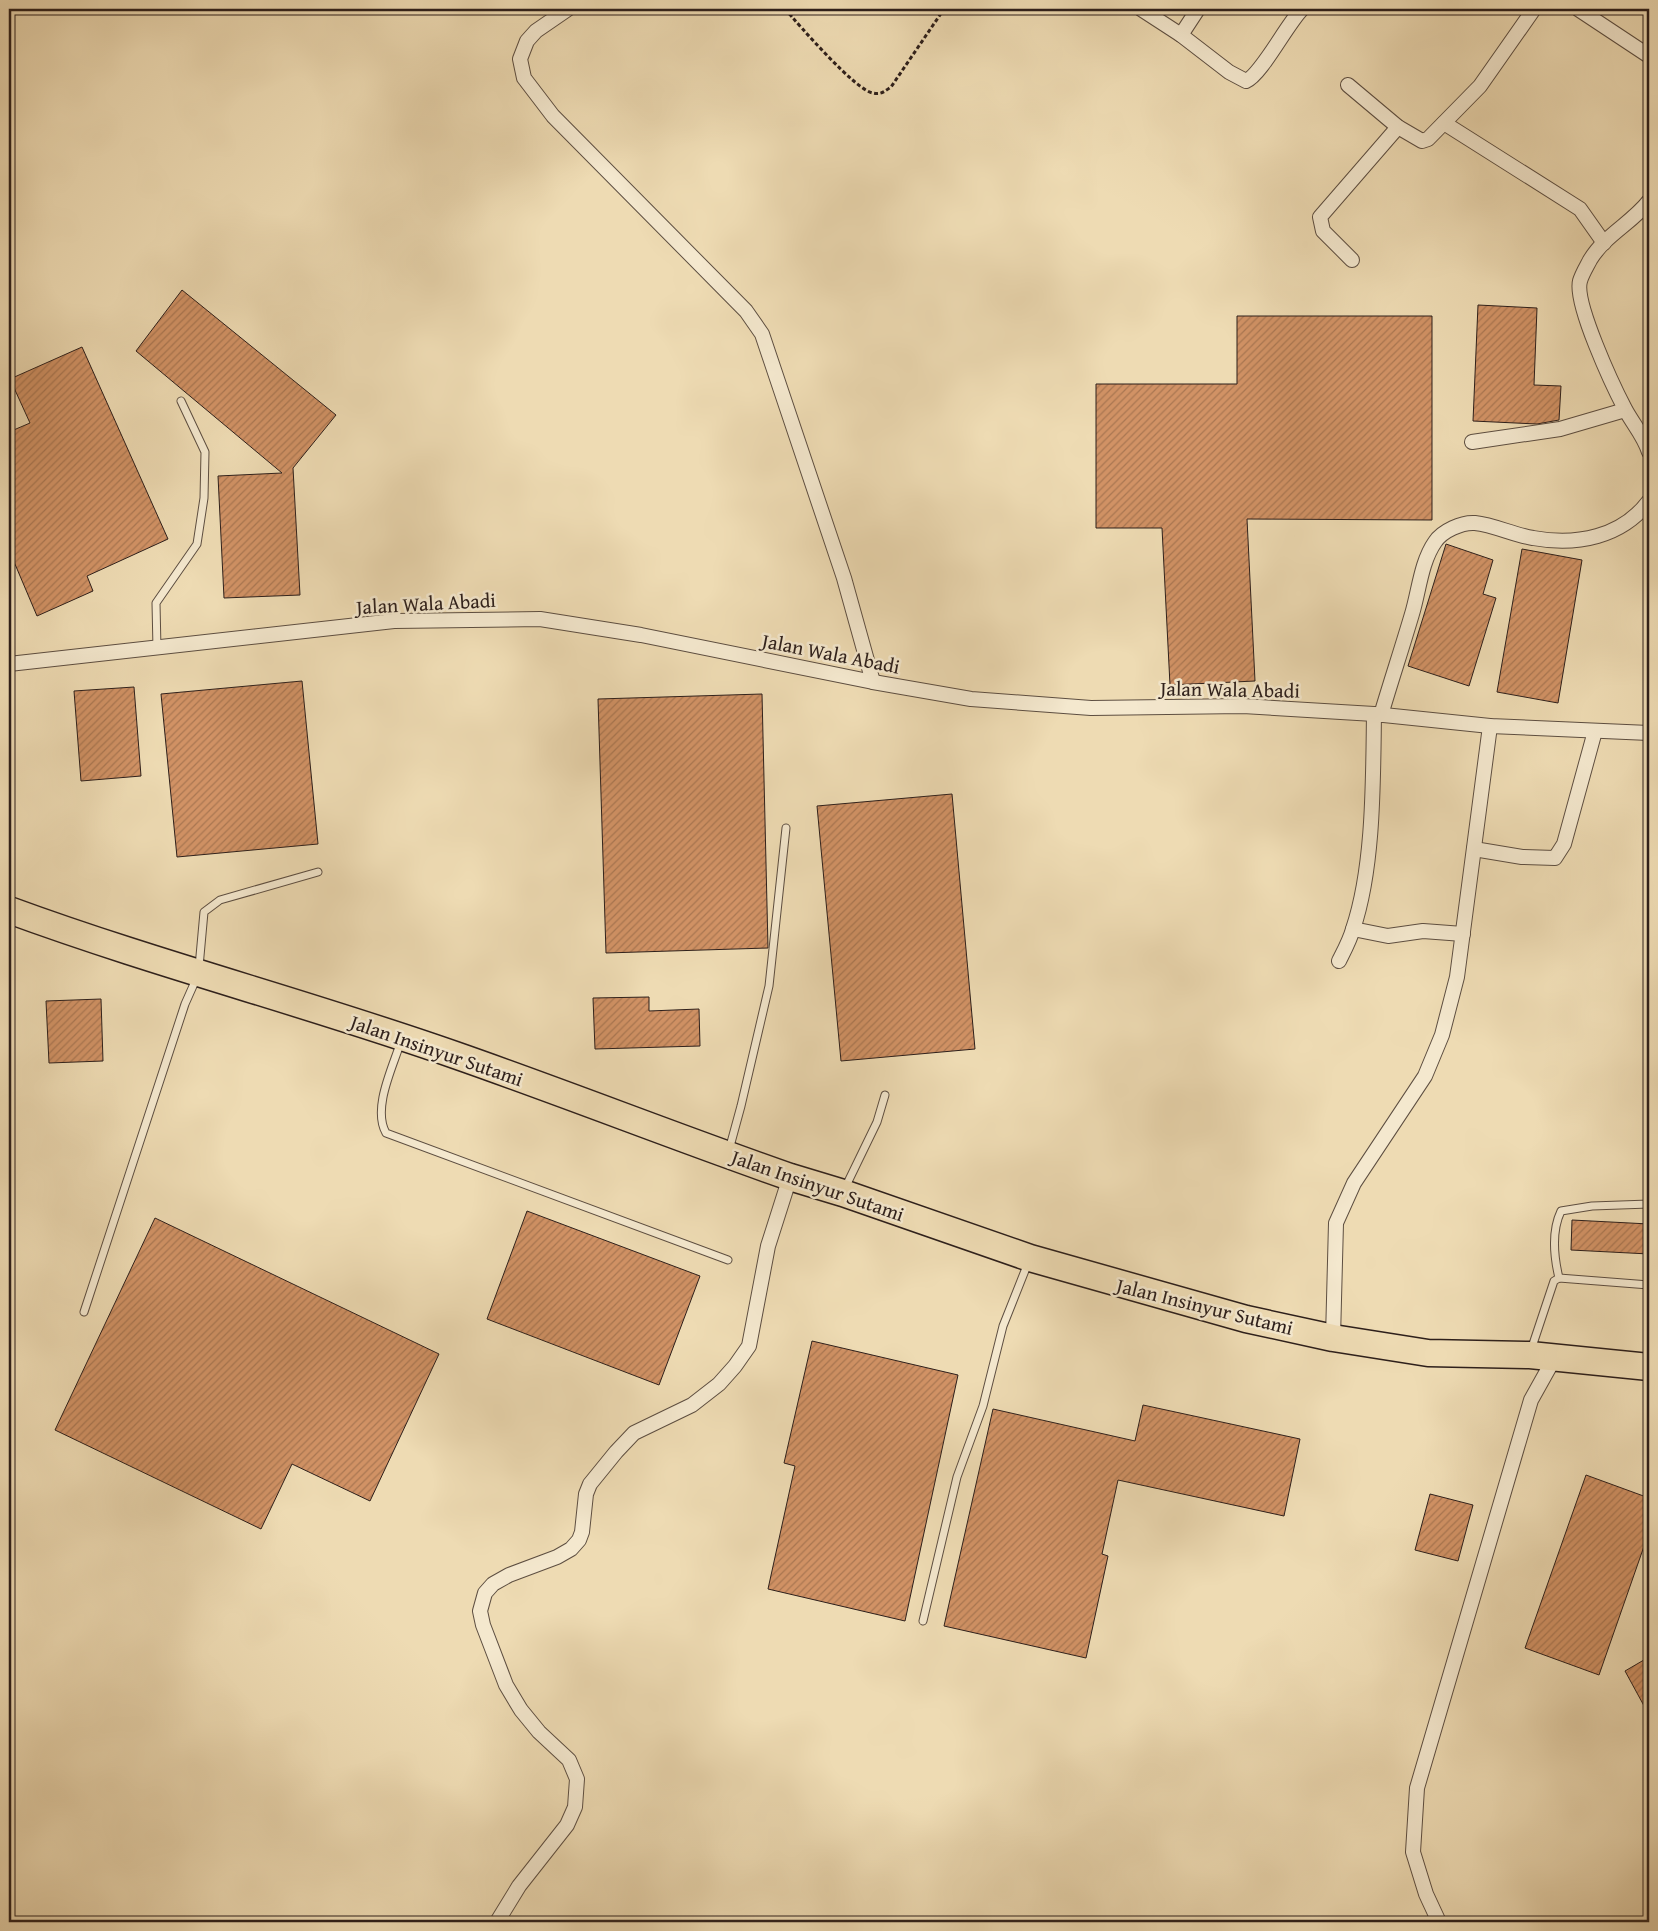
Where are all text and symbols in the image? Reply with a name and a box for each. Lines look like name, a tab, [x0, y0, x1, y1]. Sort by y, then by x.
street label: Jalan Wala Abadi	[352, 585, 497, 621]
street label: Jalan Wala Abadi	[757, 625, 903, 681]
street label: Jalan Wala Abadi	[1157, 673, 1301, 705]
street label: Jalan Insinyur Sutami	[344, 1006, 528, 1093]
street label: Jalan Insinyur Sutami	[725, 1141, 909, 1228]
street label: Jalan Insinyur Sutami	[1111, 1269, 1297, 1342]

